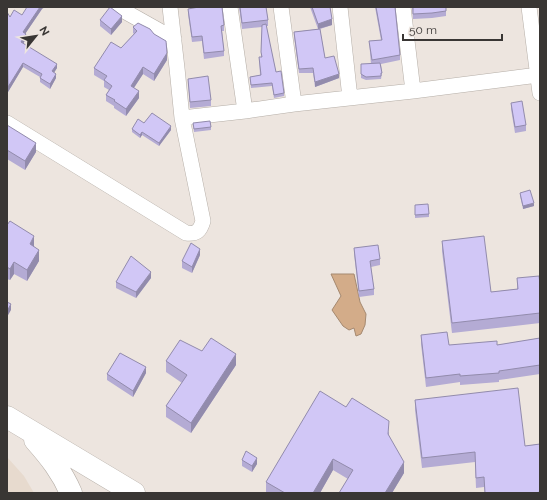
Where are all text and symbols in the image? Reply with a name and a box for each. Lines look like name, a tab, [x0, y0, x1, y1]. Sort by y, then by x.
north arrow	[16, 16, 56, 56]
scale bar	[403, 16, 502, 42]
text: 50 m	[409, 23, 437, 37]
text: N	[36, 24, 52, 38]

